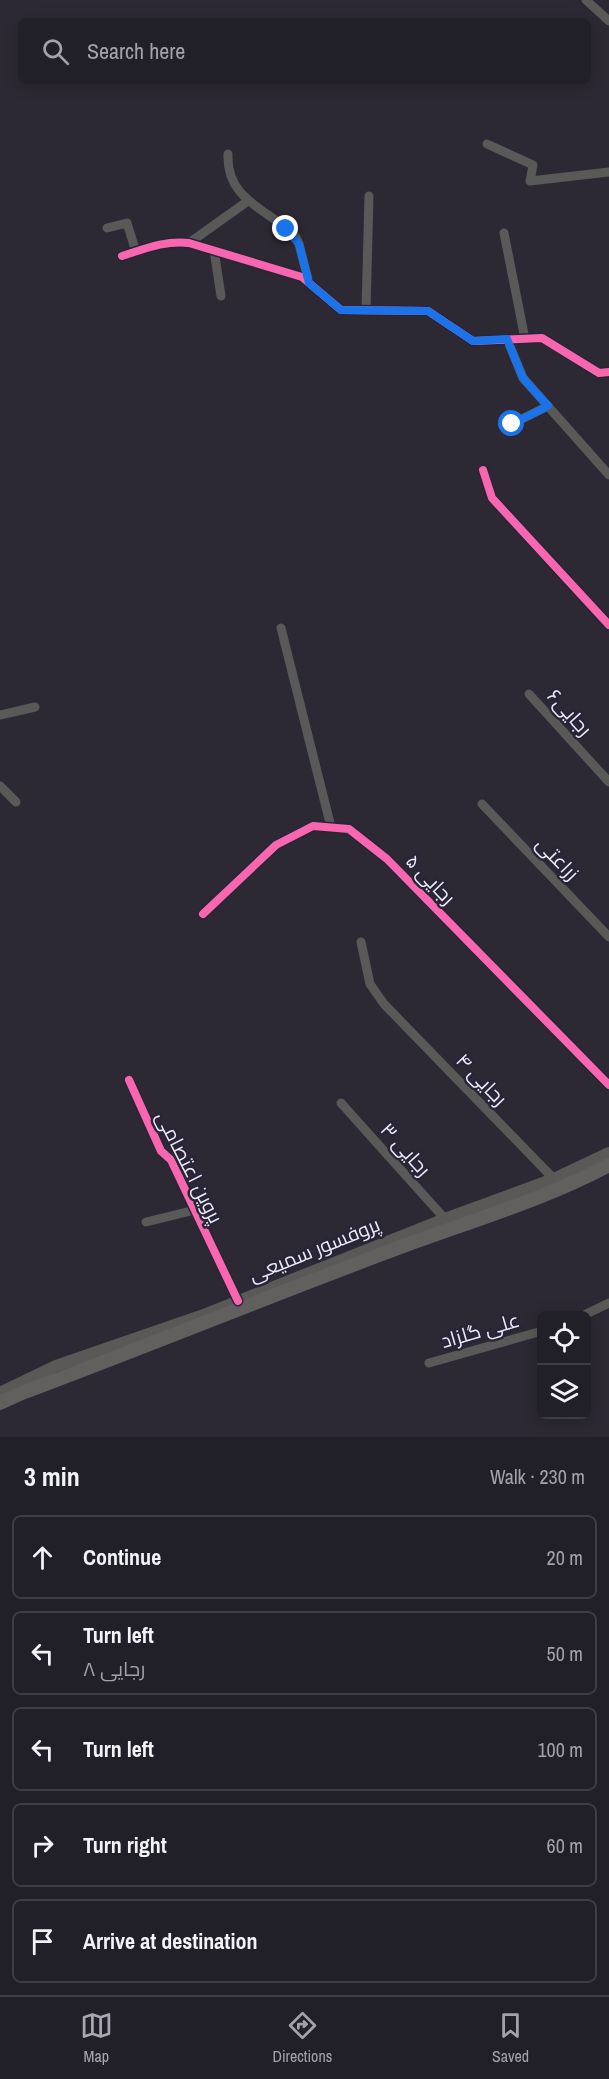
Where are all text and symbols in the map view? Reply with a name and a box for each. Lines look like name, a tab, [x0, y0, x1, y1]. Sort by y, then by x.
search box	[18, 18, 591, 84]
icon: search	[39, 35, 72, 68]
text: Search here	[87, 36, 185, 66]
route end	[272, 215, 298, 241]
route start	[498, 410, 524, 436]
street label: رجایی۶	[542, 683, 598, 741]
street label: زراعتی	[530, 830, 586, 886]
street label: رجایی ۵	[400, 848, 462, 910]
street label: رجایی ۴	[450, 1047, 514, 1111]
street label: پروین اعتصامی	[150, 1106, 230, 1228]
street label: رجایی ۳	[375, 1116, 437, 1182]
street label: پروفسور سمیعی	[244, 1210, 384, 1288]
street label: علی گلزاد	[437, 1306, 523, 1354]
map controls	[537, 1311, 591, 1419]
button: locate	[537, 1311, 591, 1365]
button: layers	[537, 1365, 591, 1419]
text: 3 min	[24, 1459, 80, 1494]
text: Walk · 230 m	[490, 1463, 585, 1490]
icon: ahead	[26, 1541, 59, 1574]
text: Continue	[83, 1542, 161, 1572]
text: 20 m	[547, 1544, 583, 1571]
text: Turn left	[83, 1620, 154, 1650]
icon: left	[26, 1637, 59, 1670]
text: 50 m	[547, 1640, 583, 1667]
text: رجایی ۸	[83, 1655, 145, 1682]
icon: left	[26, 1733, 59, 1766]
text: Turn left	[83, 1734, 154, 1764]
text: 100 m	[537, 1736, 583, 1763]
icon: right	[26, 1829, 59, 1862]
text: Turn right	[83, 1830, 167, 1860]
text: 60 m	[547, 1832, 583, 1859]
icon: arrive	[26, 1925, 59, 1958]
text: Arrive at destination	[83, 1926, 257, 1956]
tab: Map	[80, 2009, 113, 2067]
tab: Directions	[272, 2009, 332, 2067]
tab: Saved	[492, 2009, 529, 2067]

